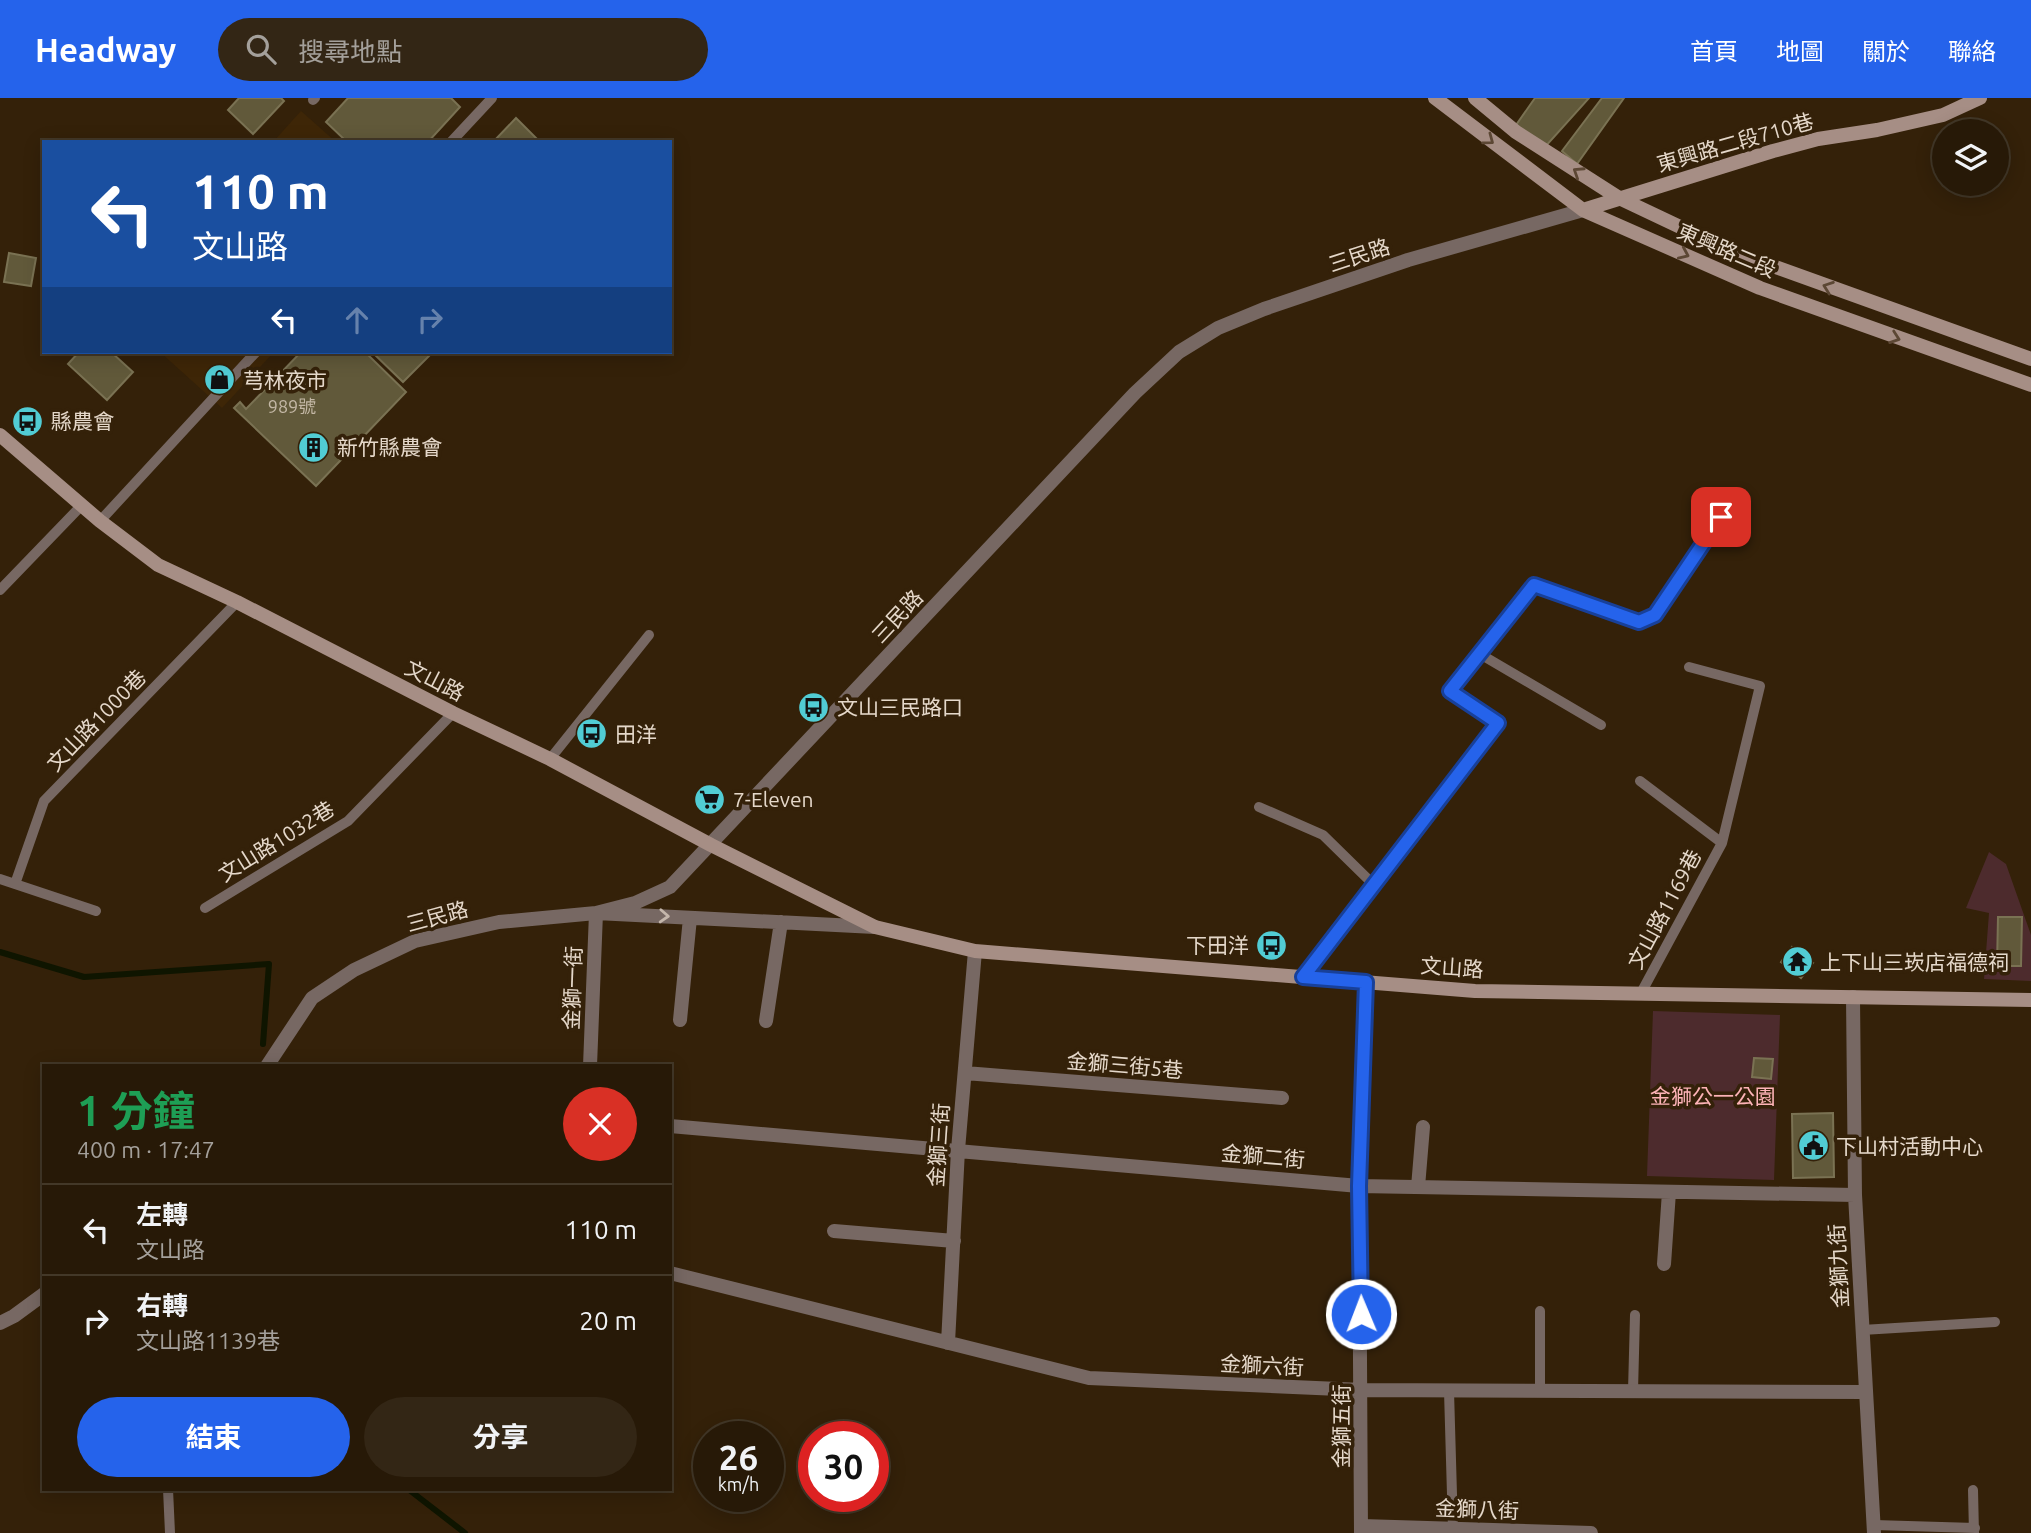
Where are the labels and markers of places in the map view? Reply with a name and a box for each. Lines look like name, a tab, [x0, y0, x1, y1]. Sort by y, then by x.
shop icon: 芎林夜市	[203, 363, 237, 397]
place label: 芎林夜市	[243, 368, 327, 392]
bus stop icon: 縣農會	[11, 404, 45, 438]
place label: 縣農會	[51, 409, 114, 433]
building icon: 新竹縣農會	[297, 430, 331, 464]
place label: 新竹縣農會	[337, 435, 442, 459]
pin	[1691, 487, 1751, 547]
bus stop icon: 文山三民路口	[797, 690, 831, 724]
place label: 文山三民路口	[837, 695, 963, 719]
bus stop icon: 田洋	[575, 717, 609, 751]
place label: 田洋	[615, 722, 657, 746]
supermarket icon: 7-Eleven	[693, 782, 727, 816]
place label: 7-Eleven	[733, 787, 814, 811]
bus stop icon: 下田洋	[1255, 928, 1289, 962]
place label: 下田洋	[1186, 933, 1249, 957]
temple icon: 上下山三崁店福德祠	[1780, 945, 1814, 979]
place label: 上下山三崁店福德祠	[1820, 950, 2009, 974]
public building icon: 下山村活動中心	[1796, 1129, 1830, 1163]
place label: 下山村活動中心	[1836, 1134, 1983, 1158]

